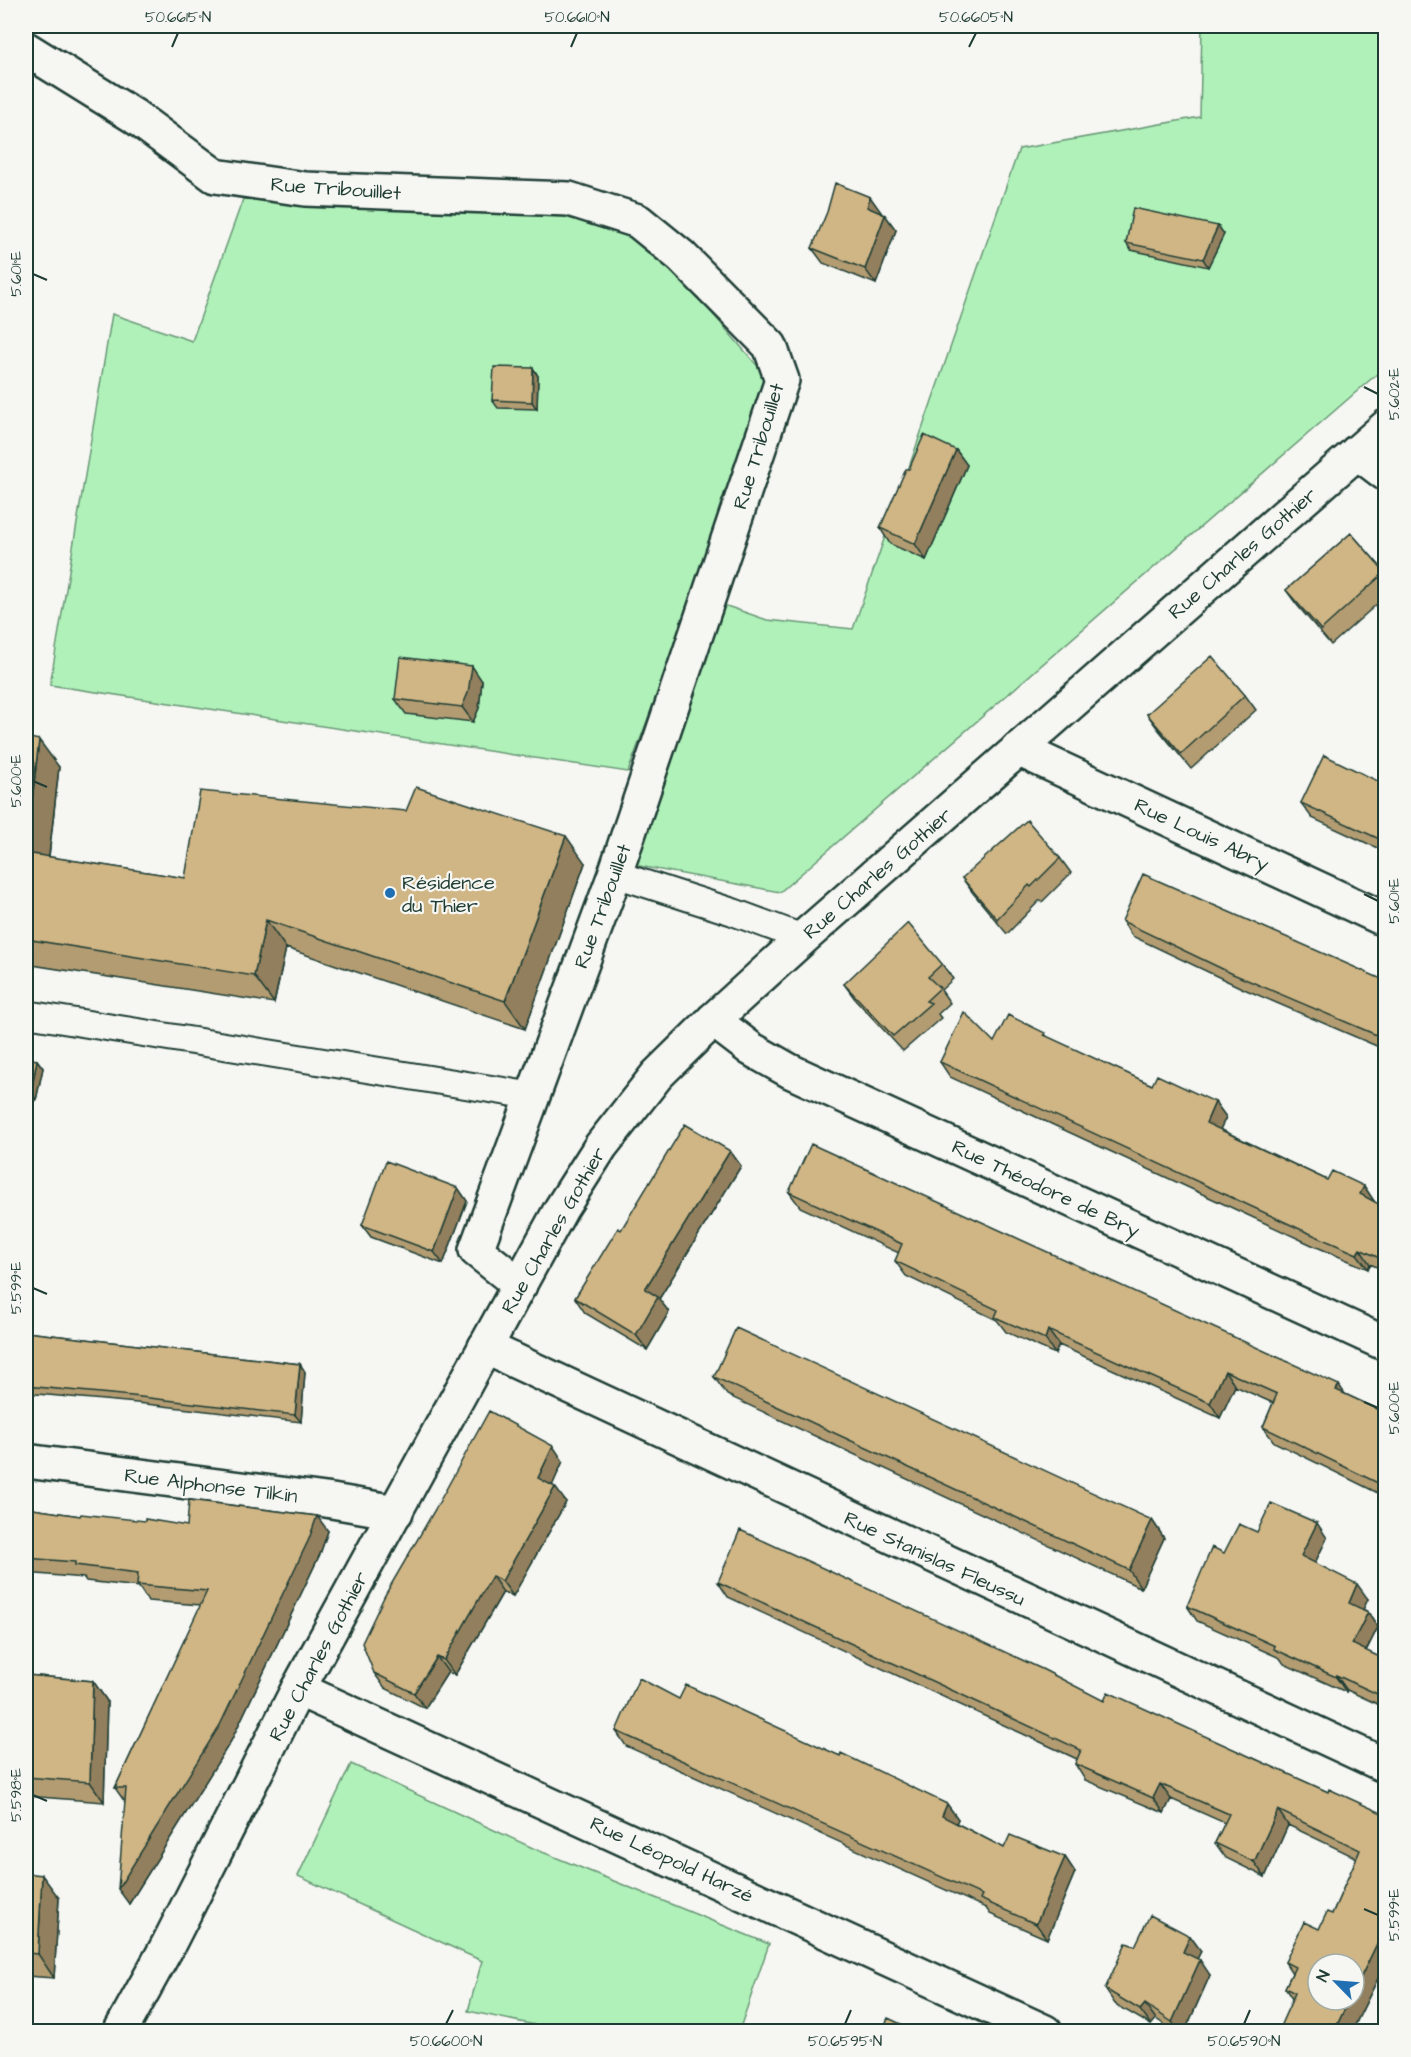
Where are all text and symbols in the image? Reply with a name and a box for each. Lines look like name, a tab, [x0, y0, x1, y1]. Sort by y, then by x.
text: 50.6615°N	[145, 7, 211, 28]
text: 50.6610°N	[544, 7, 610, 28]
text: 50.6605°N	[939, 7, 1013, 28]
street label: Rue Tribouillet	[270, 170, 402, 208]
text: 5.601°E	[6, 251, 27, 297]
text: 5.602°E	[1384, 368, 1405, 420]
street label: Rue Tribouillet	[726, 380, 791, 513]
street label: Rue Charles Gothier	[1162, 481, 1323, 626]
text: 5.600°E	[6, 754, 27, 808]
street label: Rue Louis Abry	[1129, 791, 1274, 879]
street label: Rue Charles Gothier	[797, 801, 958, 946]
street label: Rue Tribouillet	[567, 840, 638, 973]
place label: Résidence du Thier	[402, 869, 495, 920]
text: 5.601°E	[1384, 878, 1405, 924]
marker: Résidence du Thier	[383, 886, 397, 900]
street label: Rue Théodore de Bry	[947, 1133, 1144, 1246]
street label: Rue Charles Gothier	[495, 1142, 613, 1319]
text: 5.599°E	[6, 1262, 27, 1314]
text: 5.600°E	[1384, 1381, 1405, 1435]
street label: Rue Alphonse Tilkin	[123, 1461, 299, 1511]
street label: Rue Stanislas Fleussu	[839, 1505, 1030, 1613]
street label: Rue Charles Gothier	[262, 1567, 375, 1746]
text: 5.598°E	[6, 1768, 27, 1822]
street label: Rue Léopold Harzé	[585, 1810, 758, 1910]
text: 5.599°E	[1384, 1889, 1405, 1941]
north arrow	[1306, 1952, 1366, 2012]
text: N	[1311, 1967, 1335, 1985]
text: 50.6600°N	[410, 2031, 482, 2052]
text: 50.6595°N	[808, 2031, 882, 2052]
text: 50.6590°N	[1208, 2031, 1280, 2052]

